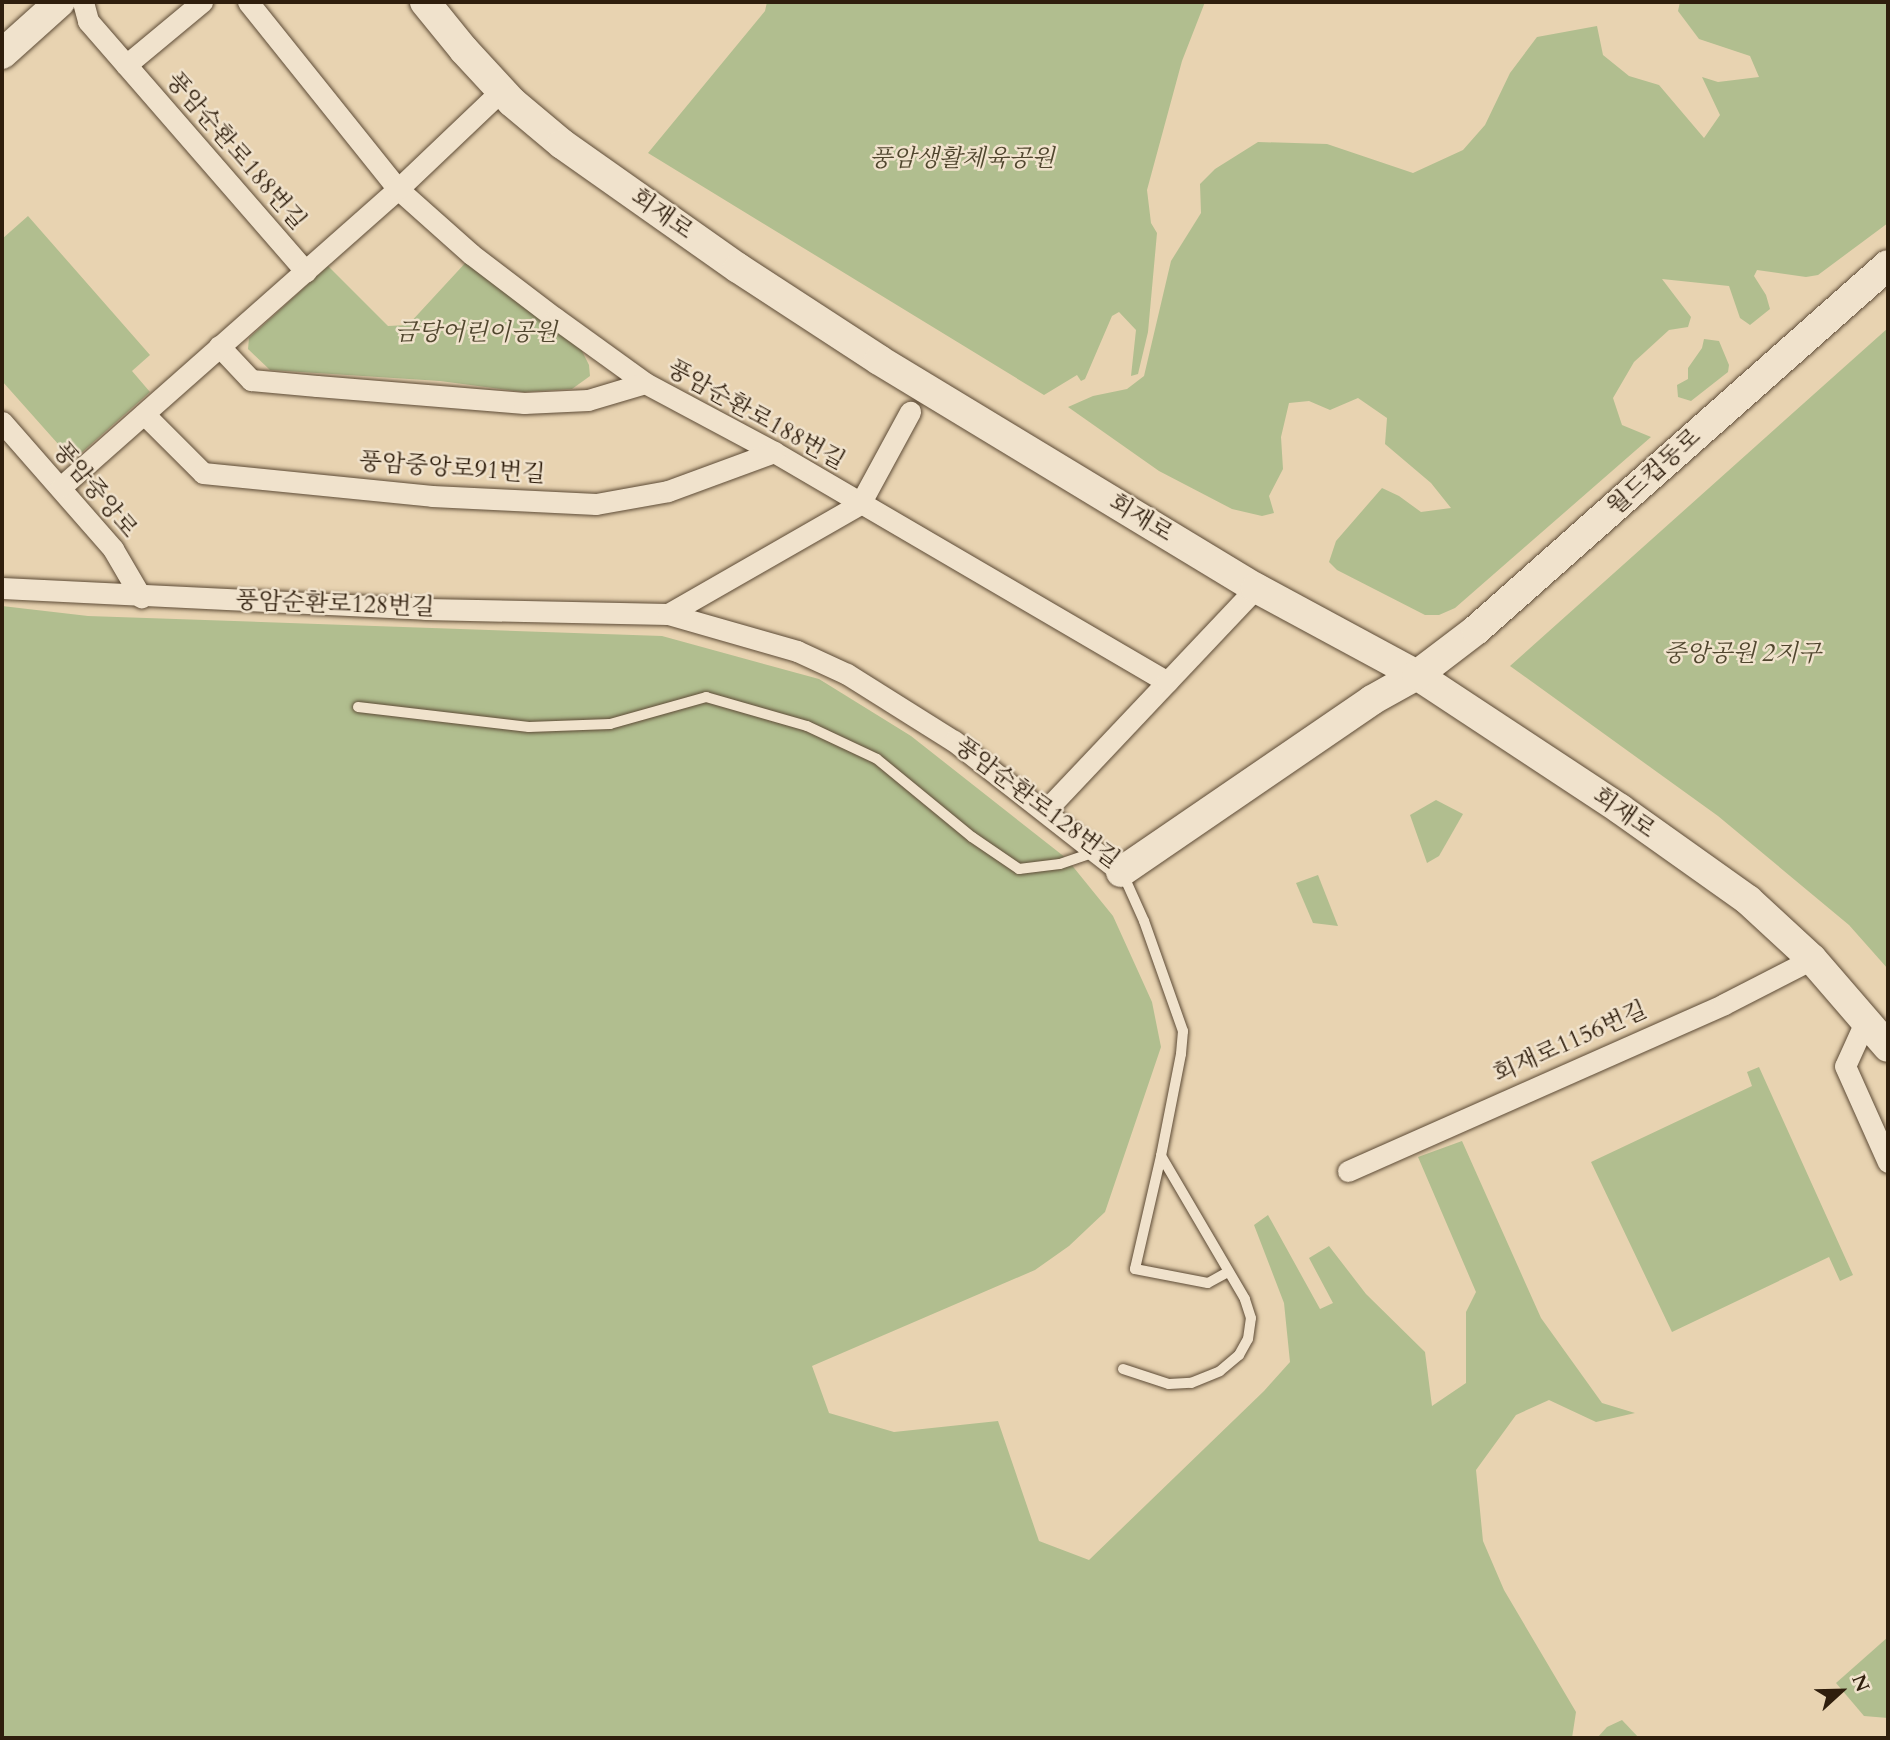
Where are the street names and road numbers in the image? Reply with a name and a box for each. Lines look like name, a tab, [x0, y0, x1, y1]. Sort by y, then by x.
street label: 풍암순환로188번길	[160, 66, 312, 236]
street label: 회재로	[625, 182, 699, 246]
street label: 풍암순환로188번길	[662, 354, 850, 476]
street label: 월드컵동로	[1601, 423, 1707, 521]
street label: 풍암중앙로	[47, 436, 143, 544]
street label: 풍암중앙로91번길	[358, 447, 546, 489]
street label: 회재로	[1104, 488, 1178, 548]
street label: 풍암순환로128번길	[235, 586, 435, 622]
street label: 풍암순환로128번길	[949, 732, 1125, 874]
street label: 회재로	[1587, 781, 1661, 845]
street label: 회재로1156번길	[1489, 995, 1651, 1089]

